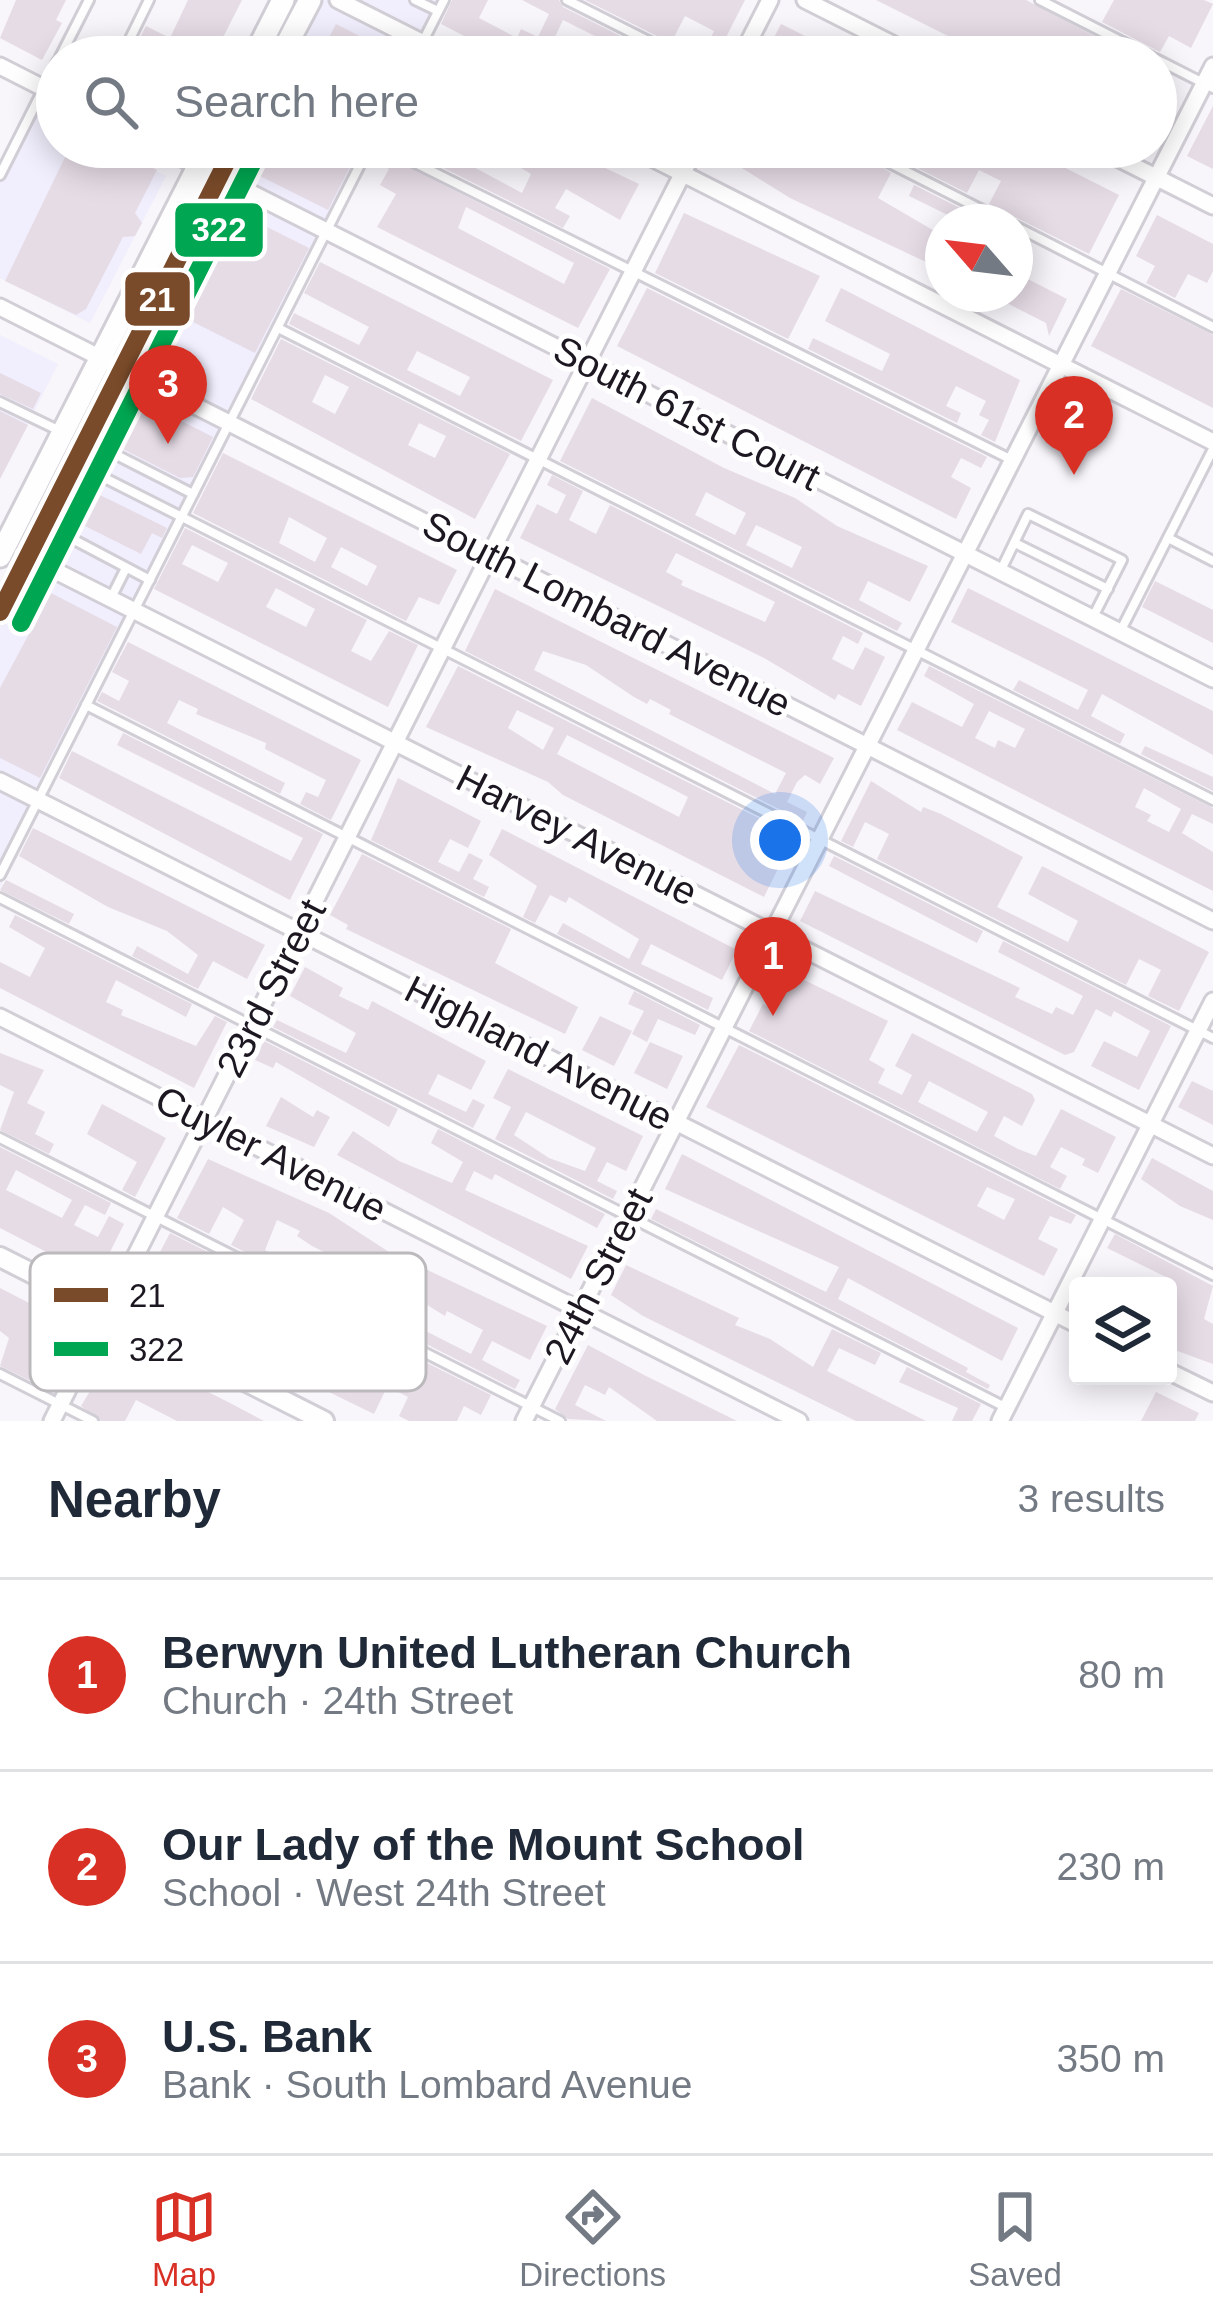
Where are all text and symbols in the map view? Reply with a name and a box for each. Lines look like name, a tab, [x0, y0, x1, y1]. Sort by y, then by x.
search box	[36, 36, 1177, 168]
icon: search	[78, 69, 144, 135]
text: Search here	[174, 76, 419, 127]
line badge: 322	[173, 201, 265, 259]
north arrow	[925, 204, 1033, 312]
text: 322	[191, 211, 247, 248]
line badge: 21	[123, 270, 192, 328]
text: 21	[139, 281, 175, 318]
street label: South 61st Court	[547, 327, 827, 499]
pin: 3	[129, 345, 207, 444]
pin: 2	[1035, 376, 1113, 475]
street label: South Lombard Avenue	[416, 502, 798, 726]
street label: Harvey Avenue	[450, 756, 704, 914]
your location	[750, 810, 810, 870]
street label: 23rd Street	[208, 892, 334, 1084]
pin: 1	[734, 917, 812, 1016]
street label: Highland Avenue	[398, 967, 680, 1139]
street label: Cuyler Avenue	[149, 1077, 393, 1231]
street label: 24th Street	[536, 1181, 661, 1371]
legend	[30, 1253, 426, 1391]
text: 21	[129, 1277, 166, 1314]
map controls	[1069, 1277, 1177, 1385]
button: layers	[1069, 1277, 1177, 1385]
text: 322	[129, 1331, 184, 1368]
text: Nearby	[48, 1471, 221, 1528]
text: 3 results	[1018, 1477, 1165, 1520]
text: Berwyn United Lutheran Church	[162, 1627, 852, 1678]
text: 1	[76, 1653, 98, 1696]
text: 80 m	[1078, 1653, 1165, 1696]
text: Church · 24th Street	[162, 1679, 513, 1722]
text: Our Lady of the Mount School	[162, 1819, 804, 1870]
text: 2	[76, 1845, 98, 1888]
text: 230 m	[1057, 1845, 1165, 1888]
text: School · West 24th Street	[162, 1871, 606, 1914]
text: U.S. Bank	[162, 2011, 372, 2062]
text: 3	[76, 2037, 98, 2080]
text: 350 m	[1057, 2037, 1165, 2080]
text: Bank · South Lombard Avenue	[162, 2063, 692, 2106]
tab: Map	[151, 2184, 217, 2294]
tab: Directions	[519, 2184, 666, 2294]
tab: Saved	[968, 2184, 1062, 2294]

